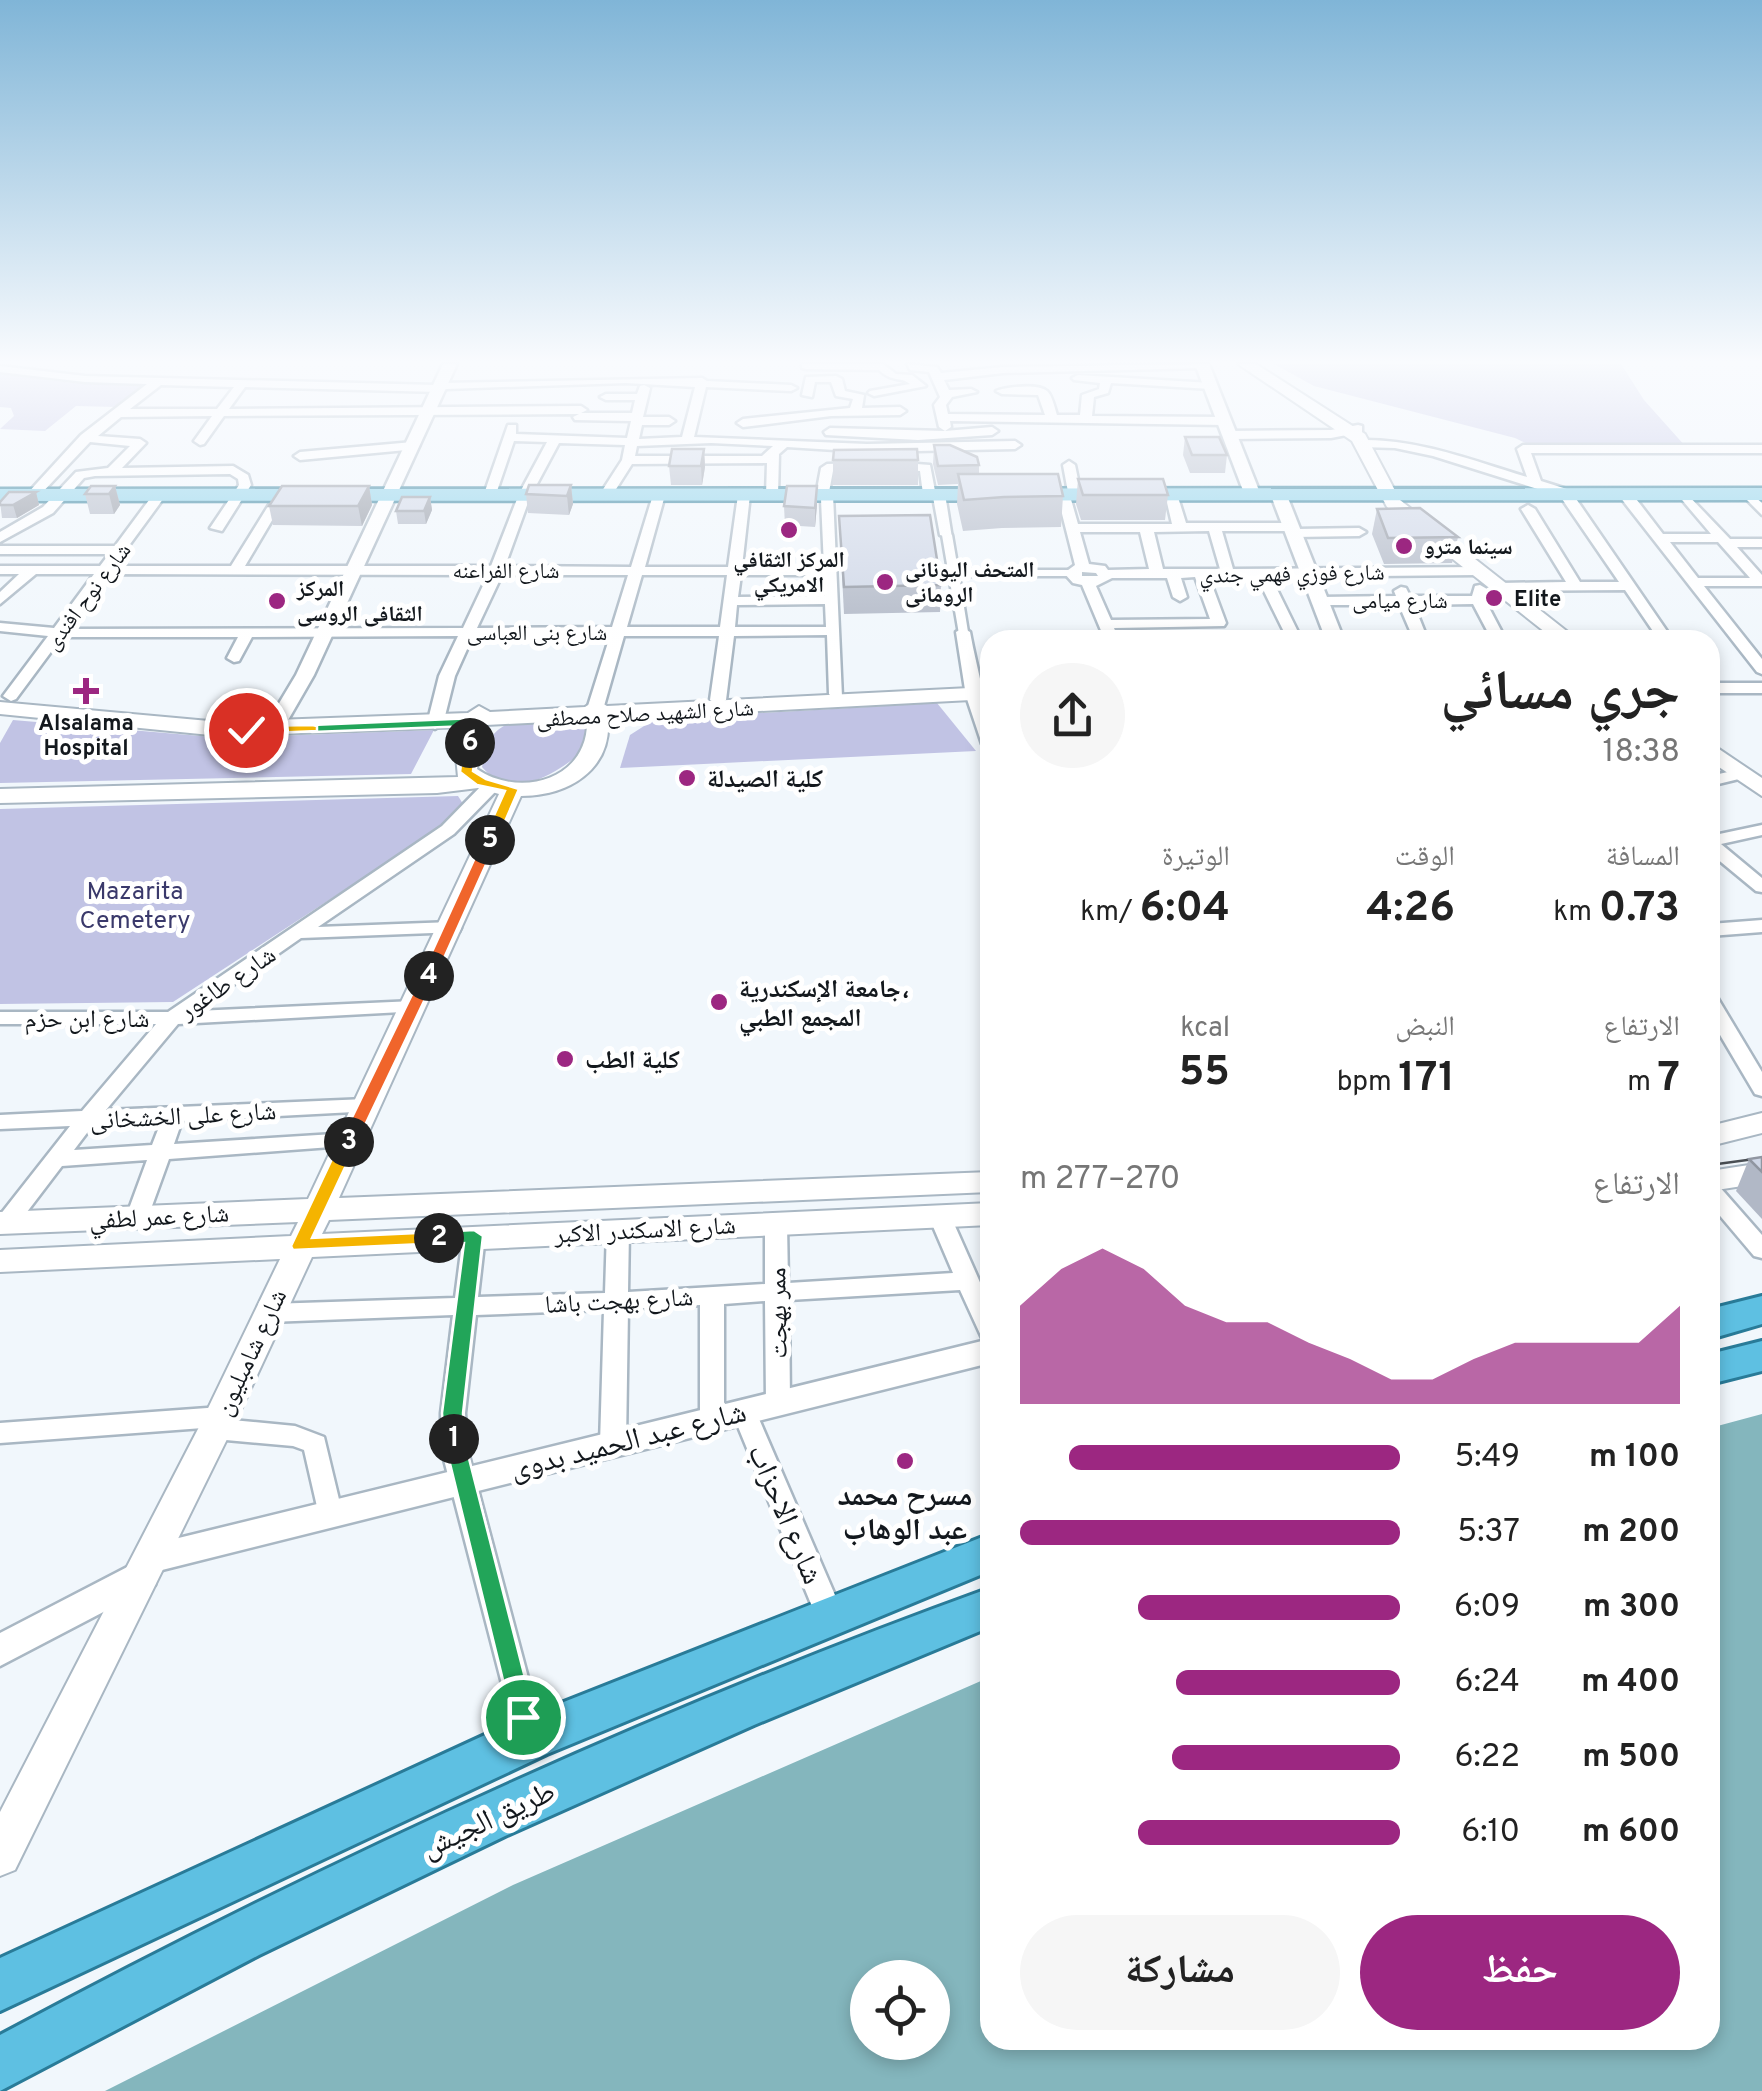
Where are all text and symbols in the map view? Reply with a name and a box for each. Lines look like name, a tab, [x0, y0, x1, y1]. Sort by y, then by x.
marker: المركز الثقافي الامريكي	[778, 519, 800, 541]
marker: سينما مترو	[1393, 535, 1415, 557]
place label: سينما مترو	[1424, 535, 1513, 562]
street label: شارع نوح افندى	[40, 538, 138, 657]
place label: المركز الثقافي الامريكي	[733, 548, 845, 601]
place label: المتحف اليونانى الرومانى	[905, 558, 1035, 610]
street label: شارع الفراعنه	[452, 559, 560, 586]
street label: شارع فوزي فهمي جندي	[1199, 560, 1385, 592]
marker: المتحف اليونانى الرومانى	[874, 571, 896, 593]
place label: المركز الثقافى الروسى	[296, 577, 423, 629]
marker: Elite	[1483, 587, 1505, 609]
place label: Elite	[1514, 587, 1561, 614]
street label: شارع ميامى	[1352, 589, 1448, 616]
marker: المركز الثقافى الروسى	[266, 590, 288, 612]
street label: شارع بنى العباسى	[467, 621, 607, 648]
text: جري مسائي	[1441, 660, 1680, 730]
button: share	[1020, 663, 1125, 768]
marker: Alsalama Hospital	[73, 678, 99, 704]
pin	[204, 688, 289, 773]
street label: شارع الشهيد صلاح مصطفى	[536, 696, 755, 735]
icon: check	[219, 703, 274, 758]
place label: Alsalama Hospital	[38, 711, 134, 763]
pin: 6	[445, 718, 495, 768]
text: 6	[461, 725, 479, 761]
text: 18:38	[1602, 733, 1680, 773]
place label: كلية الصيدلة	[707, 765, 823, 797]
marker: كلية الصيدلة	[676, 767, 698, 789]
pin: 5	[465, 815, 515, 865]
text: 5	[481, 822, 499, 858]
text: الوتيرة	[1162, 840, 1230, 876]
text: الوقت	[1395, 840, 1455, 876]
text: المسافة	[1606, 840, 1680, 876]
park label: Mazarita Cemetery	[80, 877, 190, 938]
text: 6:04	[1139, 883, 1230, 936]
text: 4:26	[1366, 883, 1455, 936]
text: 0.73	[1599, 883, 1680, 936]
text: /km	[1080, 895, 1139, 931]
text: km	[1553, 895, 1599, 931]
street label: شارع طاغور	[173, 940, 283, 1029]
pin: 4	[404, 951, 454, 1001]
text: 4	[420, 958, 438, 994]
place label: جامعة الإسكندرية، المجمع الطبي	[739, 975, 909, 1037]
marker: جامعة الإسكندرية، المجمع الطبي	[708, 991, 730, 1013]
street label: شارع ابن حزم	[25, 1005, 149, 1037]
text: النبض	[1395, 1010, 1455, 1046]
text: الارتفاع	[1604, 1010, 1680, 1046]
text: kcal	[1180, 1011, 1230, 1047]
place label: كلية الطب	[585, 1046, 680, 1078]
text: 55	[1179, 1047, 1230, 1100]
marker: كلية الطب	[554, 1048, 576, 1070]
text: 171	[1398, 1053, 1455, 1106]
text: 7	[1657, 1053, 1680, 1106]
text: bpm	[1337, 1065, 1398, 1101]
text: m	[1627, 1065, 1657, 1101]
street label: شارع على الخشخانى	[89, 1097, 277, 1139]
pin: 3	[324, 1117, 374, 1167]
text: 3	[341, 1124, 357, 1160]
text: 270–277 m	[1020, 1160, 1180, 1200]
text: الارتفاع	[1593, 1166, 1680, 1206]
street label: شارع عمر لطفي	[88, 1199, 230, 1240]
street label: شارع الاسكندر الاكبر	[553, 1211, 737, 1253]
pin: 2	[414, 1213, 464, 1263]
text: 2	[430, 1220, 448, 1256]
street label: ممر بهجت	[763, 1267, 797, 1359]
street label: شارع بهجت باشا	[544, 1283, 694, 1323]
street label: شارع شامبليون	[209, 1285, 296, 1422]
street label: شارع عبد الحميد بدوى	[507, 1395, 751, 1490]
pin: 1	[429, 1414, 479, 1464]
text: 1	[448, 1421, 460, 1457]
text: 5:49	[1454, 1438, 1520, 1478]
text: 100 m	[1589, 1438, 1680, 1478]
street label: شارع الاحزاب	[738, 1440, 830, 1590]
marker: مسرح محمد عبد الوهاب	[894, 1450, 916, 1472]
place label: مسرح محمد عبد الوهاب	[838, 1479, 972, 1550]
text: 5:37	[1457, 1513, 1520, 1553]
text: 200 m	[1582, 1513, 1680, 1553]
text: 6:09	[1454, 1588, 1520, 1628]
text: 300 m	[1583, 1588, 1680, 1628]
text: 6:24	[1455, 1663, 1520, 1703]
text: 400 m	[1581, 1663, 1680, 1703]
pin	[481, 1675, 566, 1760]
icon: arrive	[496, 1690, 551, 1745]
text: 6:22	[1455, 1738, 1520, 1778]
text: 500 m	[1582, 1738, 1680, 1778]
street label: طريق الجيش	[416, 1774, 562, 1868]
text: 6:10	[1461, 1813, 1520, 1853]
text: 600 m	[1582, 1813, 1680, 1853]
button: مشاركة	[1020, 1915, 1340, 2030]
button: حفظ	[1360, 1915, 1680, 2030]
map controls	[850, 1960, 950, 2060]
button: locate	[850, 1960, 950, 2060]

